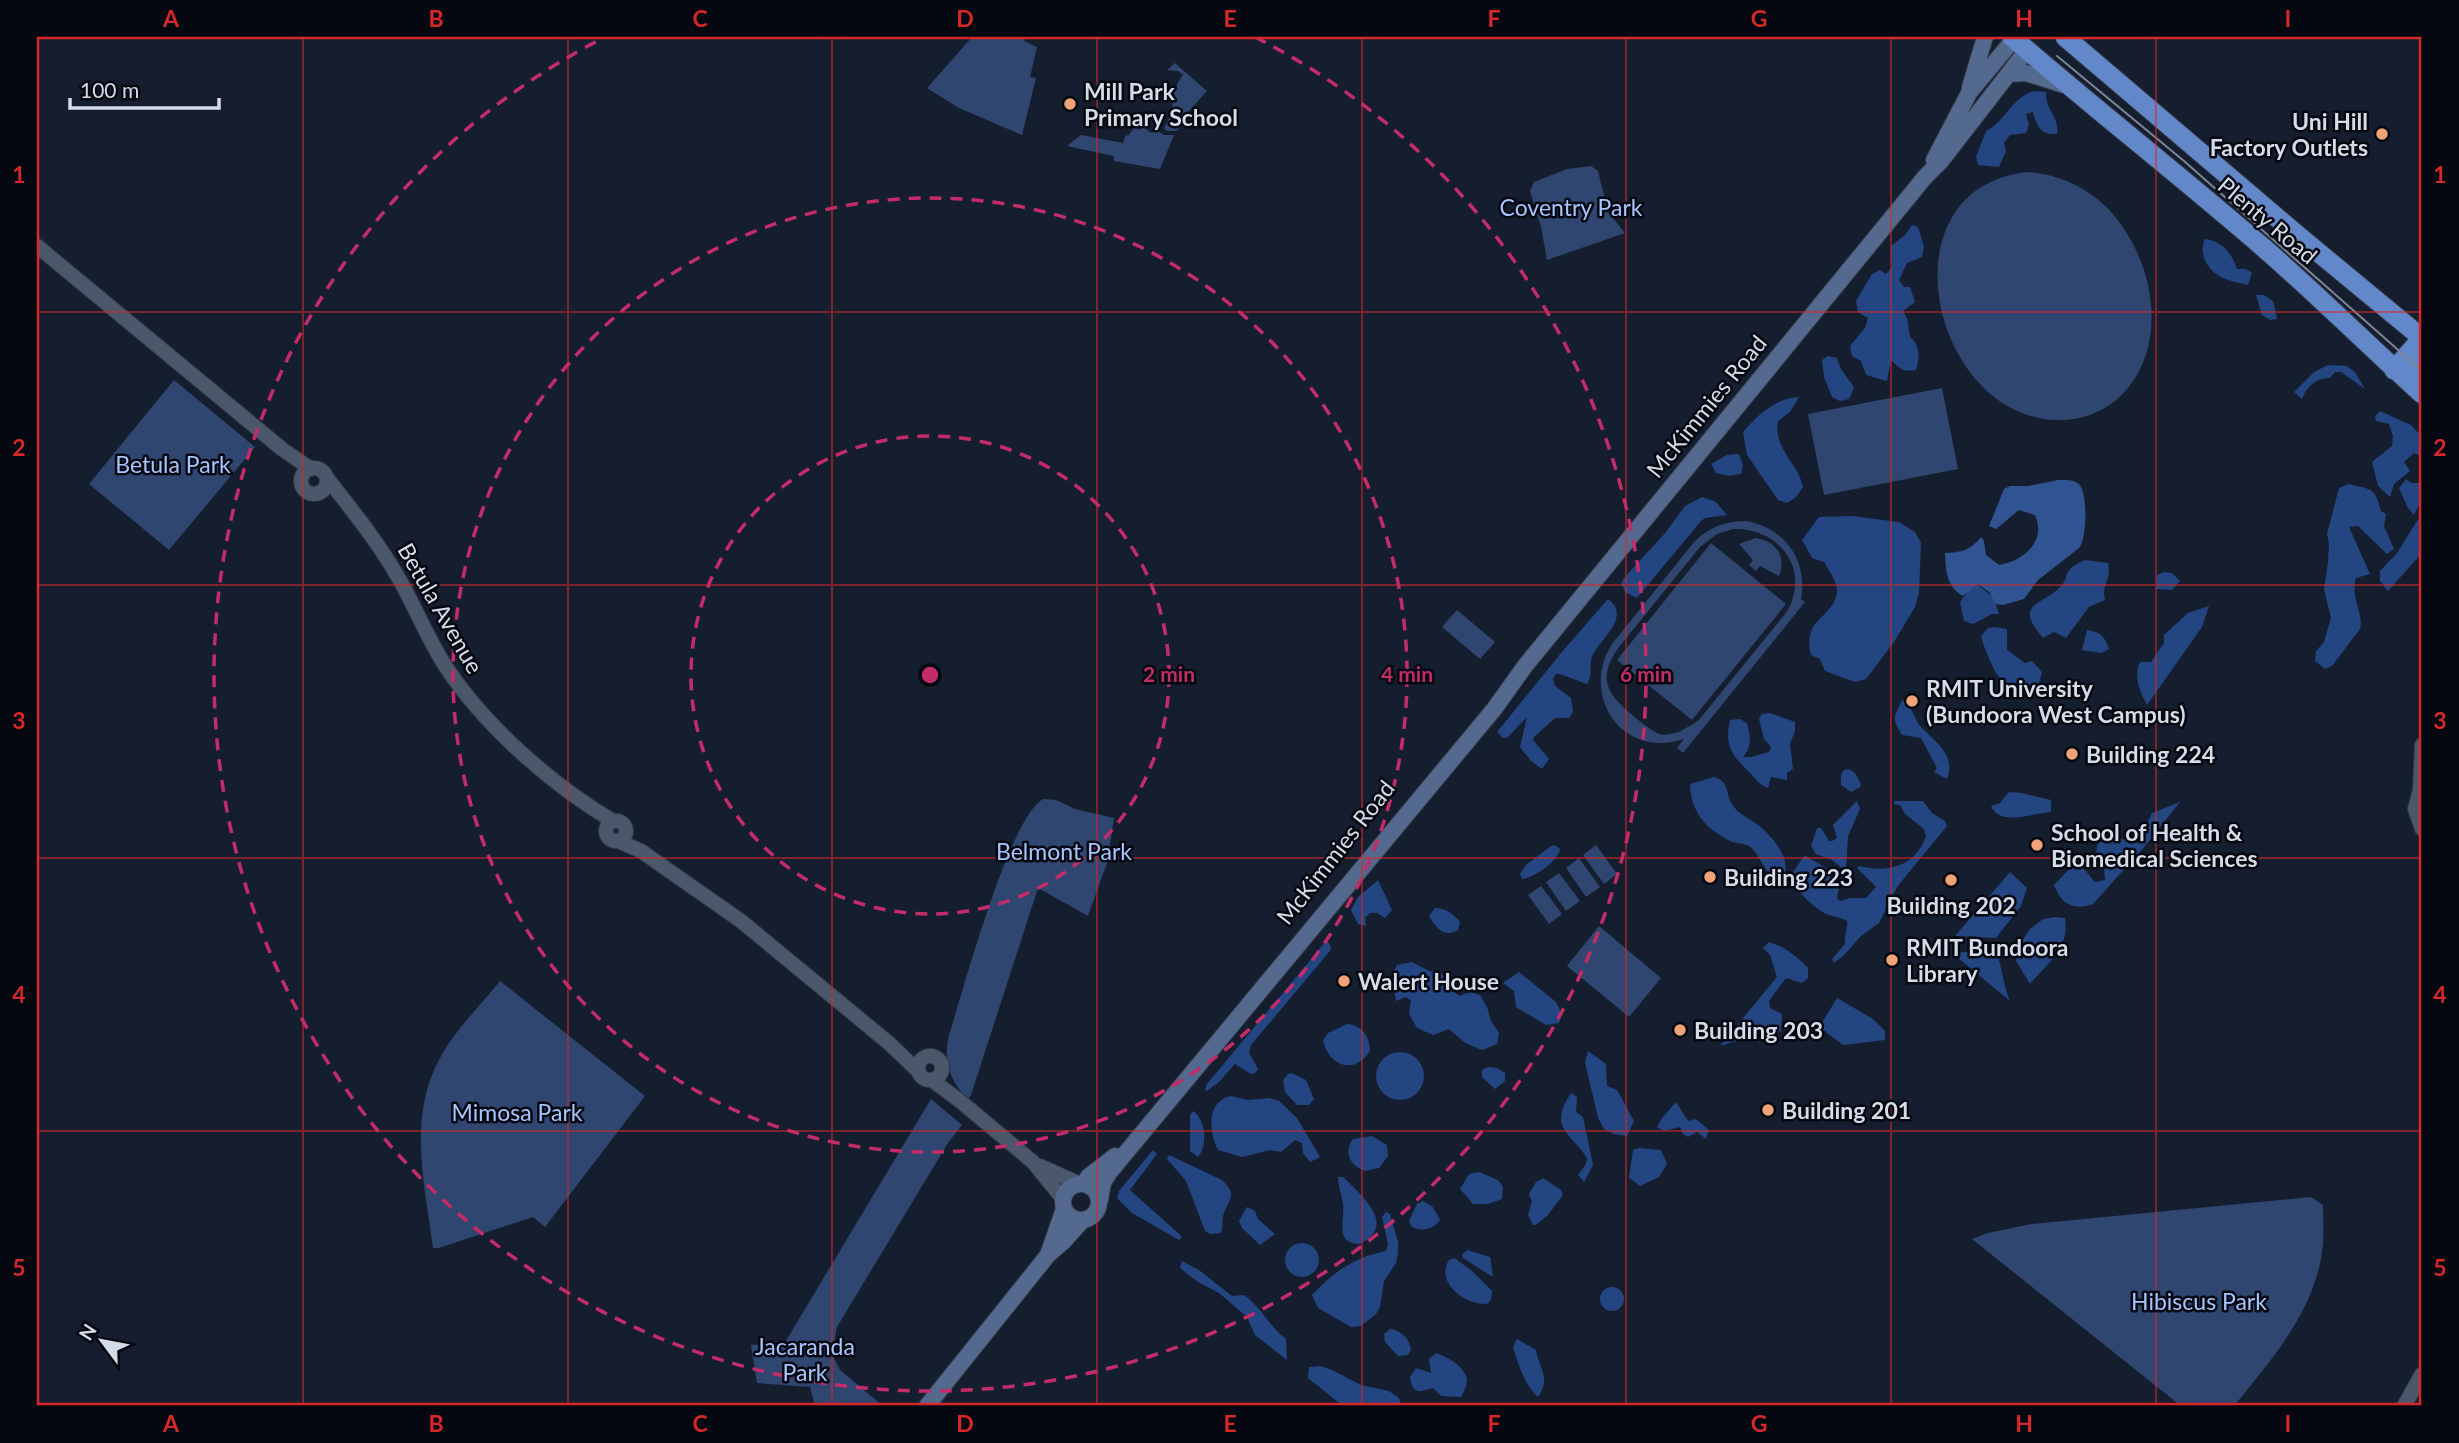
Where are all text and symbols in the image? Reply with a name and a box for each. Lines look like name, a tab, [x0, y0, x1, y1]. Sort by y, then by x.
text: A	[162, 4, 180, 32]
text: B	[428, 4, 444, 32]
text: C	[692, 4, 708, 32]
text: D	[956, 4, 974, 32]
text: E	[1223, 4, 1237, 32]
text: F	[1487, 4, 1501, 32]
text: G	[1751, 4, 1767, 32]
text: H	[2015, 4, 2033, 32]
text: I	[2285, 4, 2291, 32]
scale bar	[70, 66, 219, 110]
text: 100 m	[80, 77, 139, 102]
place label: Mill Park Primary School	[1084, 77, 1238, 131]
marker: Mill Park Primary School	[1062, 96, 1078, 112]
place label: Uni Hill Factory Outlets	[2210, 107, 2368, 161]
marker: Uni Hill Factory Outlets	[2374, 126, 2390, 142]
text: 1	[12, 160, 26, 188]
text: 1	[2433, 160, 2447, 188]
street label: Plenty Road	[2213, 171, 2323, 269]
park label: Coventry Park	[1500, 193, 1643, 221]
street label: McKimmies Road	[1640, 329, 1772, 483]
text: 2	[12, 433, 26, 461]
text: 2	[2433, 433, 2447, 461]
park label: Betula Park	[115, 450, 231, 478]
street label: Betula Avenue	[392, 538, 490, 678]
text: 2 min	[1143, 661, 1195, 686]
text: 4 min	[1381, 661, 1433, 686]
text: 6 min	[1620, 661, 1672, 686]
centre of rings	[918, 663, 942, 687]
place label: RMIT University (Bundoora West Campus)	[1926, 674, 2186, 728]
marker: RMIT University (Bundoora West Campus)	[1904, 693, 1920, 709]
text: 3	[12, 706, 26, 734]
text: 3	[2433, 706, 2447, 734]
place label: Building 224	[2086, 740, 2215, 768]
marker: Building 224	[2064, 746, 2080, 762]
street label: McKimmies Road	[1270, 774, 1400, 930]
place label: School of Health & Biomedical Sciences	[2051, 818, 2258, 872]
park label: Belmont Park	[996, 837, 1132, 865]
marker: School of Health & Biomedical Sciences	[2029, 837, 2045, 853]
place label: Building 223	[1724, 863, 1853, 891]
marker: Building 223	[1702, 869, 1718, 885]
marker: Building 202	[1943, 872, 1959, 888]
place label: Building 202	[1886, 891, 2016, 919]
place label: RMIT Bundoora Library	[1906, 933, 2069, 987]
marker: RMIT Bundoora Library	[1884, 952, 1900, 968]
place label: Walert House	[1358, 967, 1499, 995]
marker: Walert House	[1336, 973, 1352, 989]
text: 4	[12, 980, 26, 1008]
text: 4	[2433, 980, 2447, 1008]
place label: Building 203	[1694, 1016, 1823, 1044]
marker: Building 203	[1672, 1022, 1688, 1038]
place label: Building 201	[1782, 1096, 1911, 1124]
park label: Mimosa Park	[452, 1098, 583, 1126]
marker: Building 201	[1760, 1102, 1776, 1118]
text: 5	[12, 1253, 26, 1281]
text: 5	[2433, 1253, 2447, 1281]
park label: Hibiscus Park	[2131, 1287, 2267, 1315]
north arrow	[66, 1306, 136, 1376]
text: N	[74, 1319, 101, 1344]
park label: Jacaranda Park	[755, 1332, 855, 1386]
text: A	[162, 1409, 180, 1437]
text: B	[428, 1409, 444, 1437]
text: C	[692, 1409, 708, 1437]
text: D	[956, 1409, 974, 1437]
text: E	[1223, 1409, 1237, 1437]
text: F	[1487, 1409, 1501, 1437]
text: G	[1751, 1409, 1767, 1437]
text: H	[2015, 1409, 2033, 1437]
text: I	[2285, 1409, 2291, 1437]

